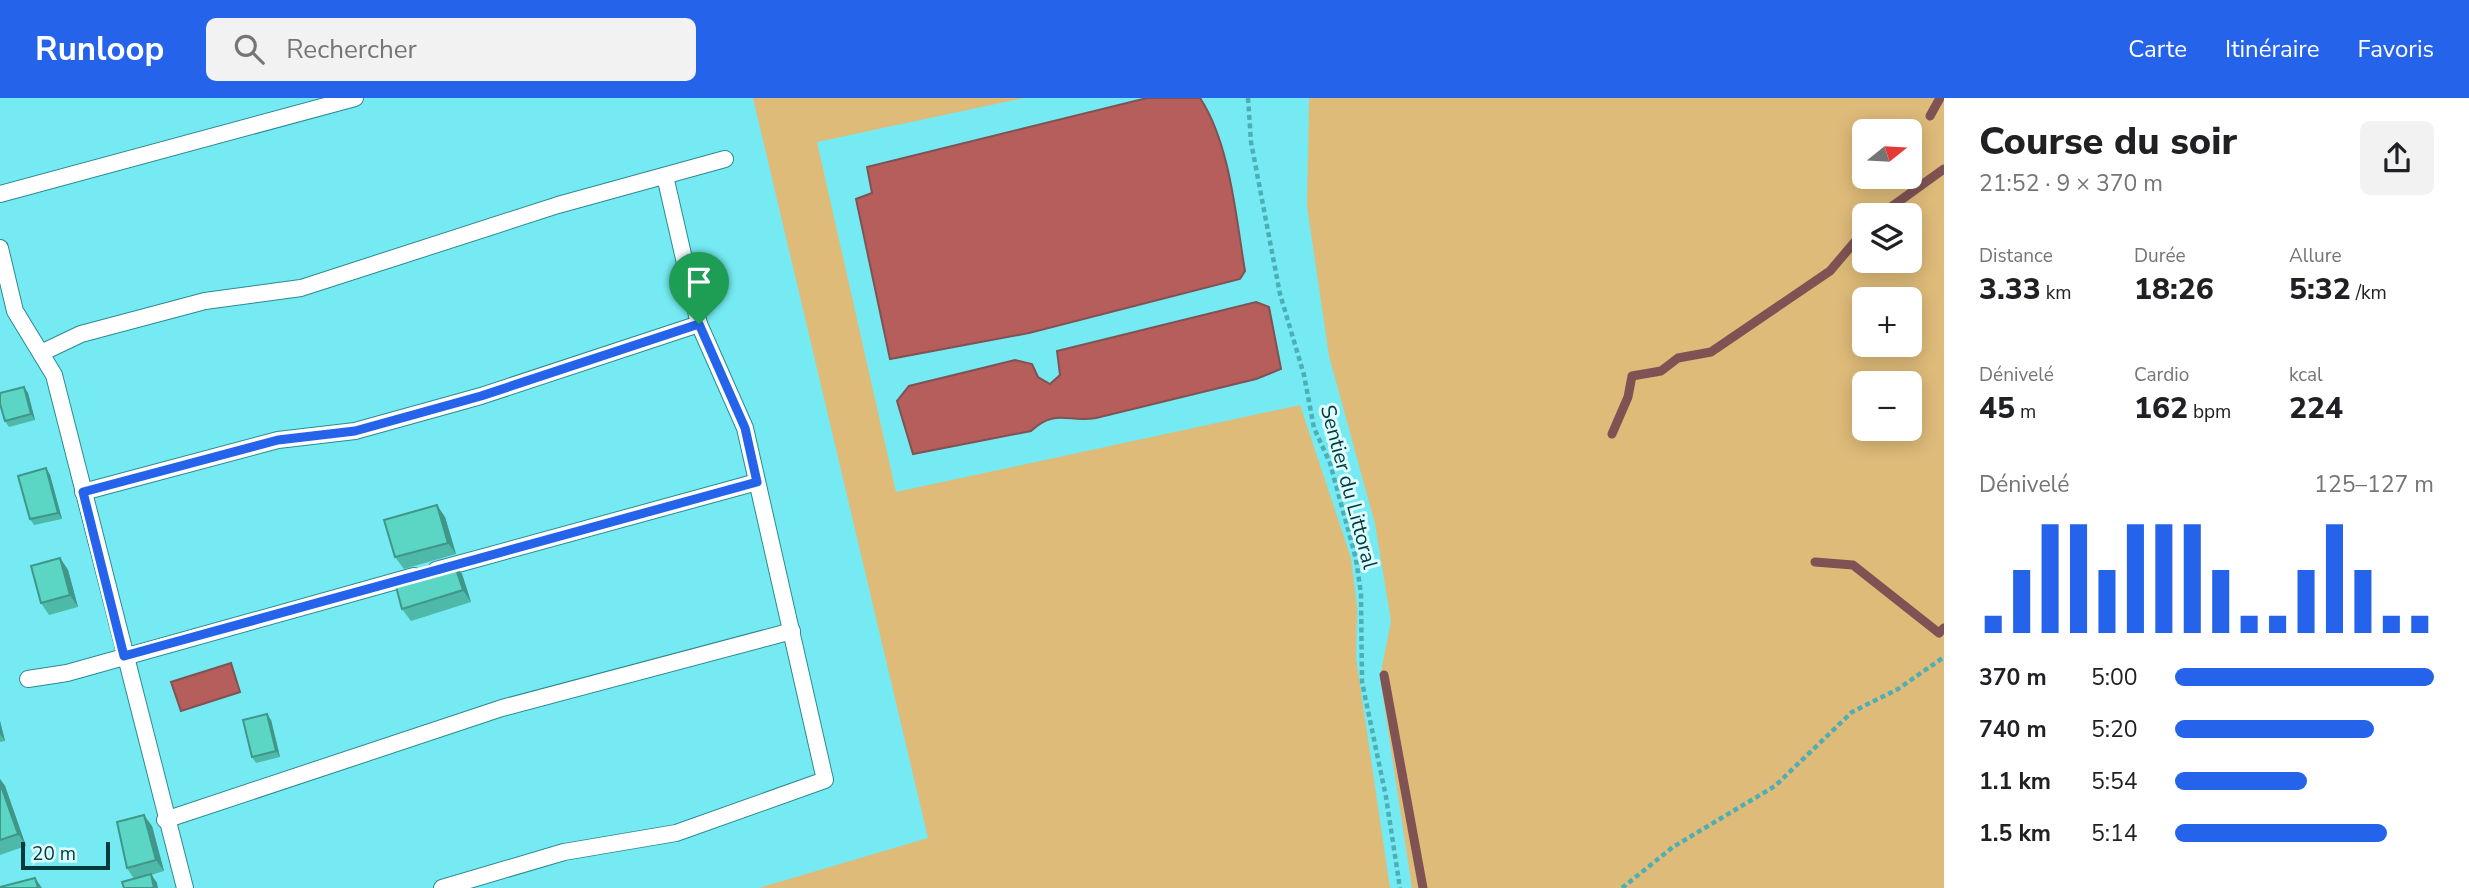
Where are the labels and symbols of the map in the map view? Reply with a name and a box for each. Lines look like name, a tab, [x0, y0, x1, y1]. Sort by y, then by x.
north arrow	[1852, 119, 1922, 189]
pin	[669, 252, 729, 324]
street label: Sentier du Littoral	[1314, 402, 1385, 573]
scale bar	[21, 839, 110, 871]

